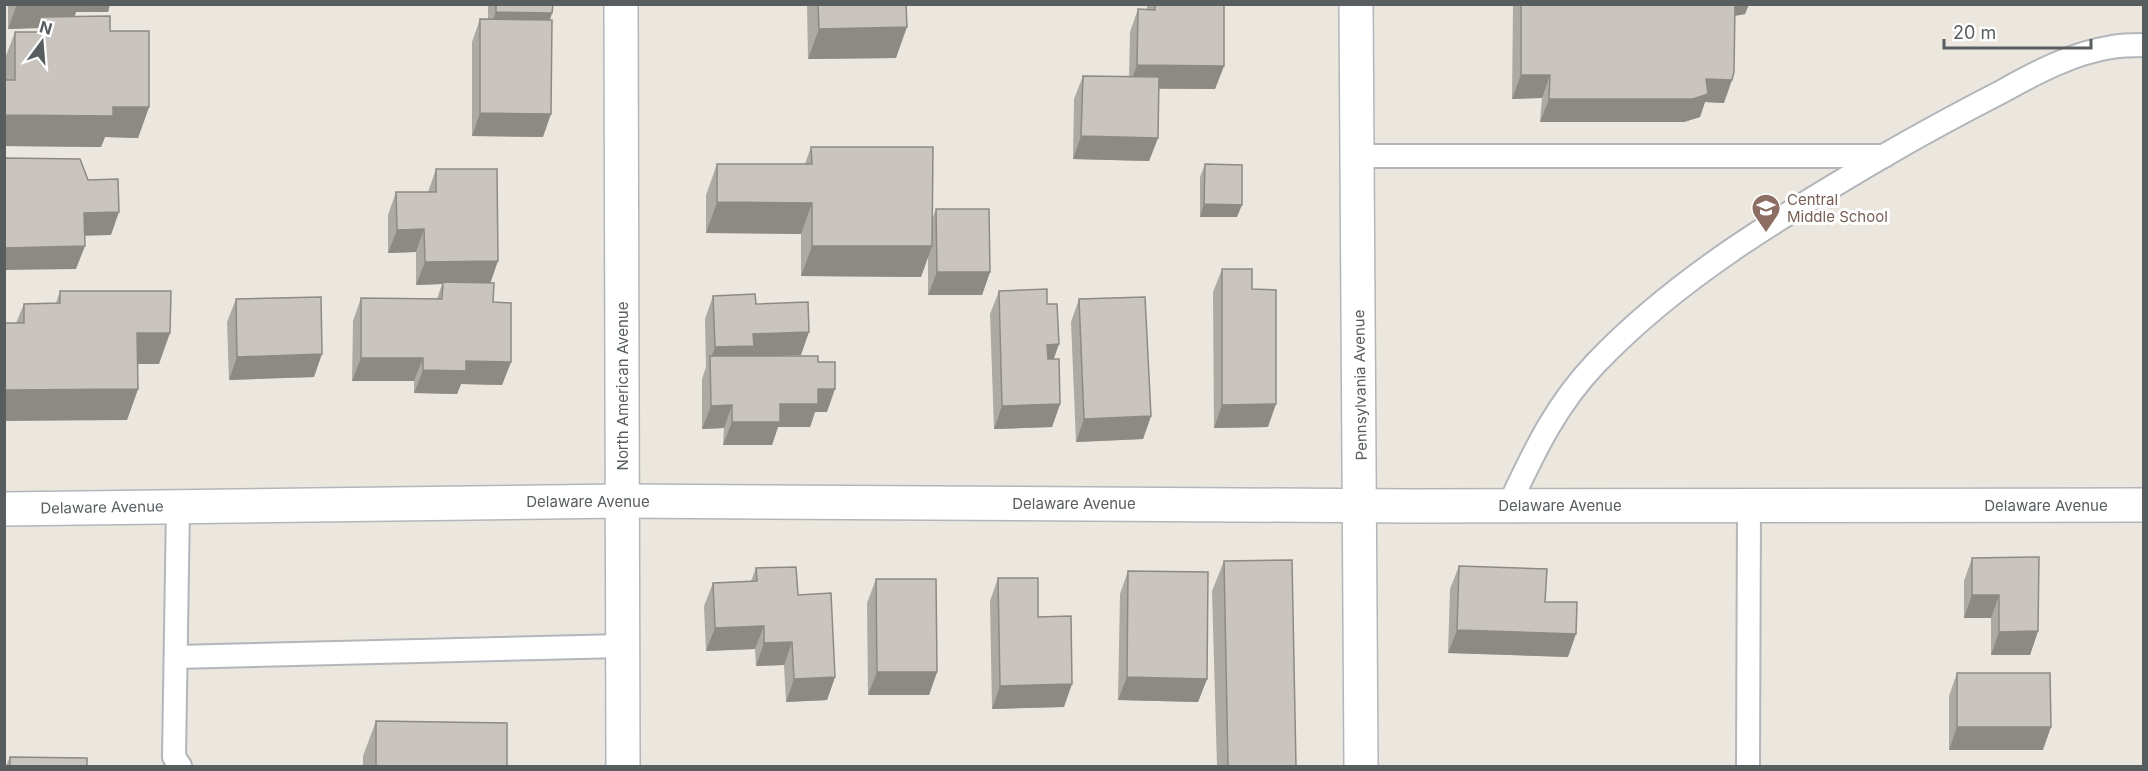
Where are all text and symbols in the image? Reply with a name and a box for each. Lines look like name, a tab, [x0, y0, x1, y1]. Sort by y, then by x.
north arrow	[12, 12, 72, 72]
scale bar	[1944, 12, 2091, 50]
text: N	[38, 16, 55, 39]
text: 20 m	[1953, 22, 1996, 43]
place label: Central Middle School	[1787, 190, 1888, 226]
school or university icon: Central Middle School	[1750, 192, 1782, 234]
street label: North American Avenue	[613, 302, 632, 470]
street label: Pennsylvania Avenue	[1349, 309, 1371, 461]
street label: Delaware Avenue	[526, 492, 650, 511]
street label: Delaware Avenue	[1012, 494, 1136, 513]
street label: Delaware Avenue	[40, 496, 164, 518]
street label: Delaware Avenue	[1498, 496, 1622, 515]
street label: Delaware Avenue	[1984, 496, 2108, 515]

